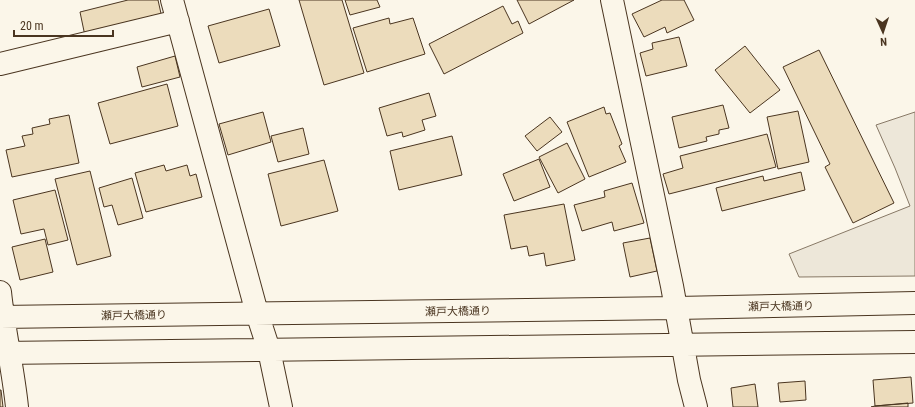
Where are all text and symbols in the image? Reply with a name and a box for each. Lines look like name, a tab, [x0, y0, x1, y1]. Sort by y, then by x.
scale bar	[14, 12, 113, 38]
north arrow	[863, 12, 903, 52]
text: 20 m	[20, 19, 44, 33]
text: N	[880, 35, 887, 48]
street label: 瀬戸大橋通り	[748, 299, 814, 314]
street label: 瀬戸大橋通り	[425, 304, 491, 319]
street label: 瀬戸大橋通り	[101, 308, 167, 323]

